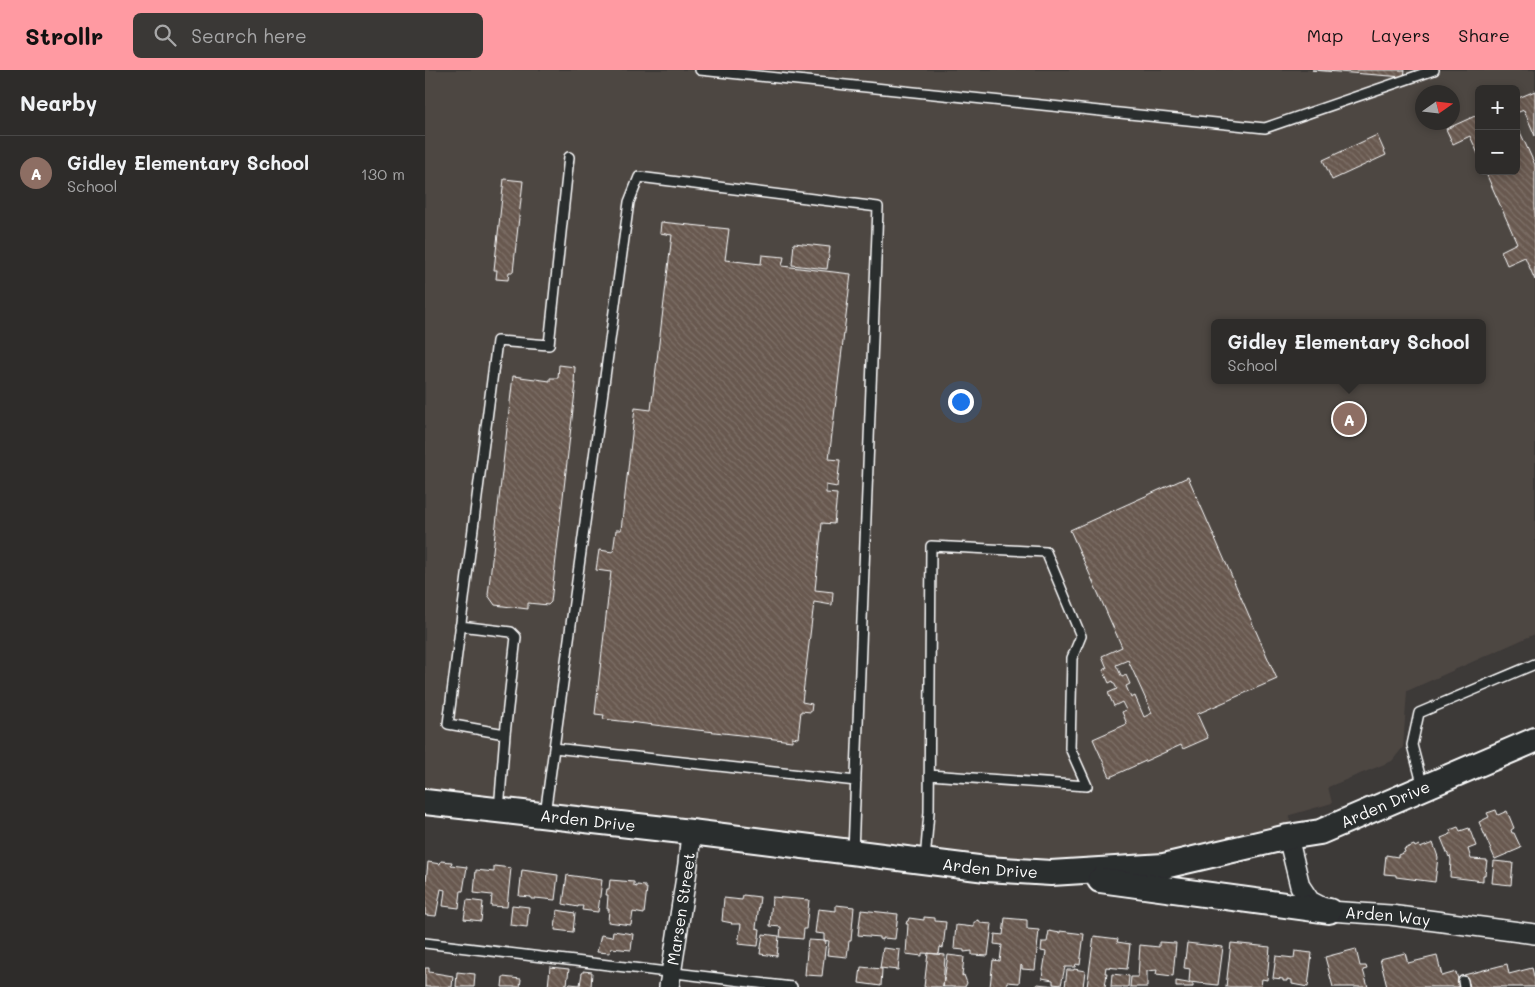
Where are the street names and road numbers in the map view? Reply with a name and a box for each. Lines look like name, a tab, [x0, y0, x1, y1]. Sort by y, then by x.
street label: Arden Drive	[1337, 775, 1433, 832]
street label: Arden Drive	[539, 804, 637, 836]
street label: Marsen Street	[662, 852, 699, 967]
street label: Arden Drive	[941, 853, 1038, 882]
street label: Arden Way	[1345, 901, 1432, 930]

